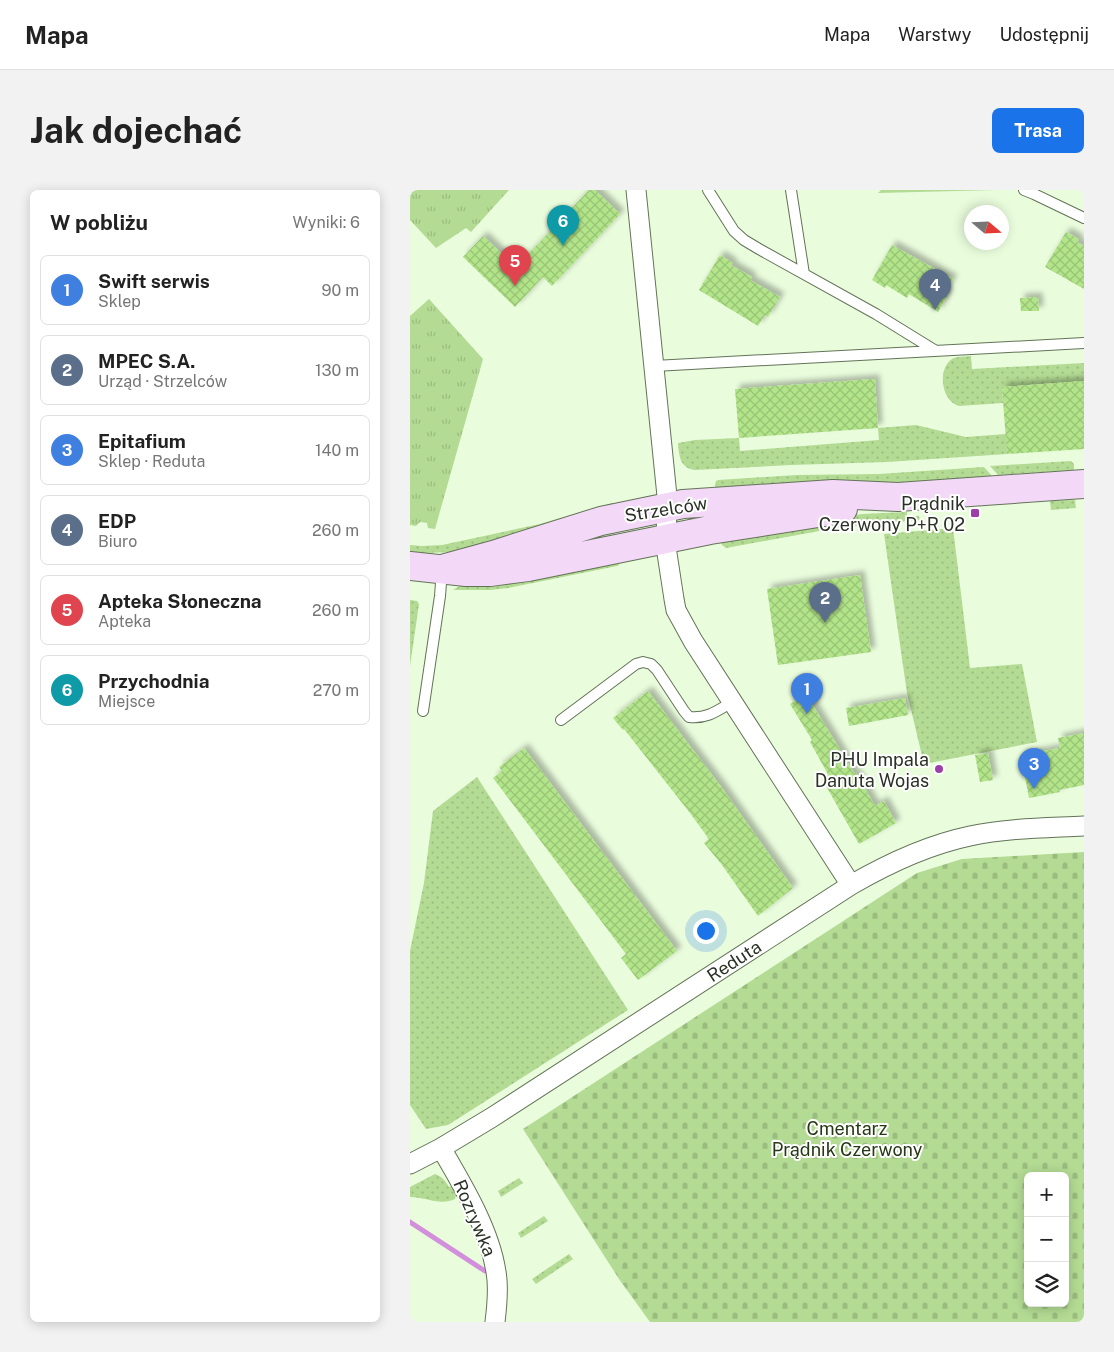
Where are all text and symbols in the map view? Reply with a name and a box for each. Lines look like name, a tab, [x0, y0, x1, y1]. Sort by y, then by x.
text: Mapa	[25, 21, 89, 49]
text: Mapa	[824, 24, 870, 45]
text: Warstwy	[898, 24, 971, 45]
text: Udostępnij	[999, 24, 1089, 45]
button: Trasa	[992, 108, 1084, 153]
text: Jak dojechać	[30, 110, 242, 151]
pin: 6	[547, 205, 579, 246]
north arrow	[964, 205, 1009, 250]
text: W pobliżu	[50, 210, 148, 235]
text: Wyniki: 6	[293, 213, 360, 232]
pin: 5	[499, 245, 531, 286]
pin: 4	[919, 269, 951, 310]
text: Swift serwis	[98, 270, 210, 292]
text: 1	[64, 281, 70, 300]
text: 90 m	[322, 281, 359, 300]
text: Sklep	[98, 292, 141, 311]
text: MPEC S.A.	[98, 350, 196, 372]
text: 2	[62, 361, 72, 380]
text: 130 m	[315, 361, 359, 380]
text: Urząd · Strzelców	[98, 372, 227, 391]
text: Epitafium	[98, 430, 186, 452]
text: 3	[62, 441, 72, 460]
text: 140 m	[315, 441, 359, 460]
text: Sklep · Reduta	[98, 452, 205, 471]
street label: Strzelców	[623, 492, 709, 526]
place label: Prądnik Czerwony P+R 02	[819, 493, 965, 535]
marker: Prądnik Czerwony P+R 02	[969, 507, 981, 519]
text: EDP	[98, 510, 136, 532]
text: 4	[62, 521, 72, 540]
text: 260 m	[312, 521, 359, 540]
text: Biuro	[98, 532, 137, 551]
pin: 2	[809, 582, 841, 623]
text: Apteka Słoneczna	[98, 590, 262, 612]
text: 5	[62, 601, 72, 620]
text: 260 m	[312, 601, 359, 620]
text: Apteka	[98, 612, 151, 631]
text: Przychodnia	[98, 670, 209, 692]
pin: 1	[791, 673, 823, 714]
text: 6	[62, 681, 72, 700]
text: 270 m	[313, 681, 359, 700]
text: Miejsce	[98, 692, 155, 711]
pin: 3	[1018, 748, 1050, 789]
place label: PHU Impala Danuta Wojas	[815, 749, 929, 791]
marker: PHU Impala Danuta Wojas	[933, 763, 945, 775]
your location	[693, 918, 719, 944]
street label: Reduta	[703, 936, 765, 986]
park label: Cmentarz Prądnik Czerwony	[772, 1118, 923, 1160]
map controls	[1024, 1172, 1069, 1307]
button: +	[1024, 1172, 1069, 1217]
street label: Rozrywka	[449, 1176, 501, 1260]
button: −	[1024, 1217, 1069, 1262]
button: layers	[1024, 1262, 1069, 1307]

